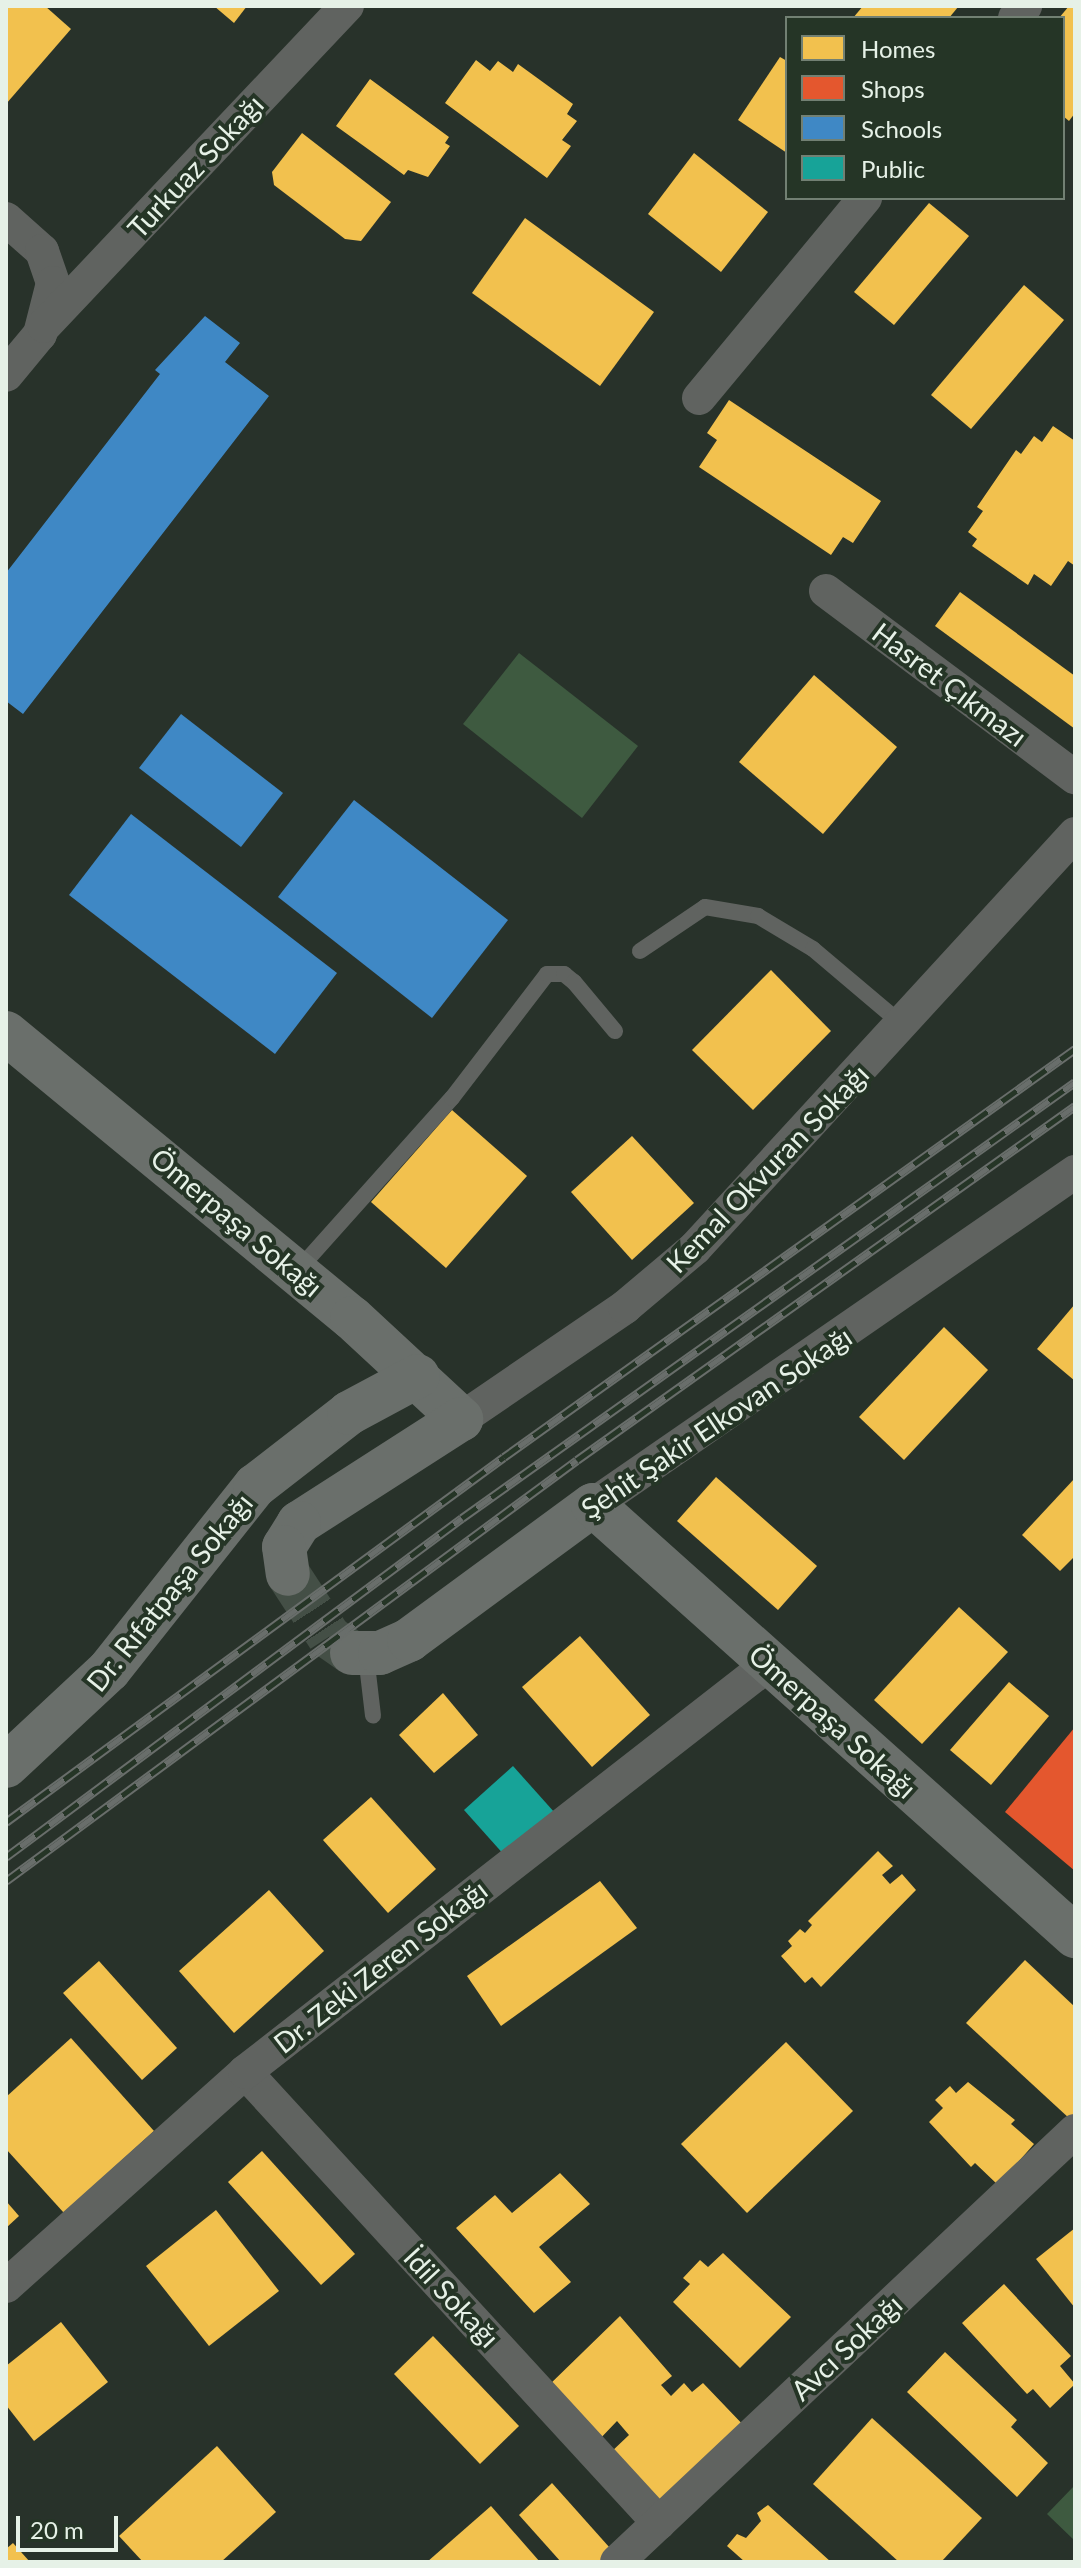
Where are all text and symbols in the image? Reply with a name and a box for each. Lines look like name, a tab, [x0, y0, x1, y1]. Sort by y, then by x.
legend	[785, 16, 1065, 200]
text: Homes	[861, 34, 935, 63]
text: Shops	[861, 74, 925, 103]
street label: Turkuaz Sokağı	[120, 87, 270, 245]
text: Schools	[861, 114, 942, 143]
text: Public	[861, 154, 925, 183]
street label: Hasret Çıkmazı	[866, 615, 1034, 753]
street label: Kemal Okvuran Sokağı	[659, 1057, 875, 1279]
street label: Ömerpaşa Sokağı	[144, 1141, 330, 1303]
street label: Şehit Şakir Elkovan Sokağı	[574, 1319, 858, 1525]
street label: Dr. Rıfatpaşa Sokağı	[79, 1486, 259, 1698]
street label: Ömerpaşa Sokağı	[742, 1637, 924, 1805]
street label: Dr. Zeki Zeren Sokağı	[267, 1872, 493, 2060]
street label: İdil Sokağı	[397, 2240, 507, 2354]
street label: Avcı Sokağı	[784, 2287, 908, 2407]
scale bar	[20, 2500, 122, 2550]
text: 20 m	[30, 2515, 84, 2544]

